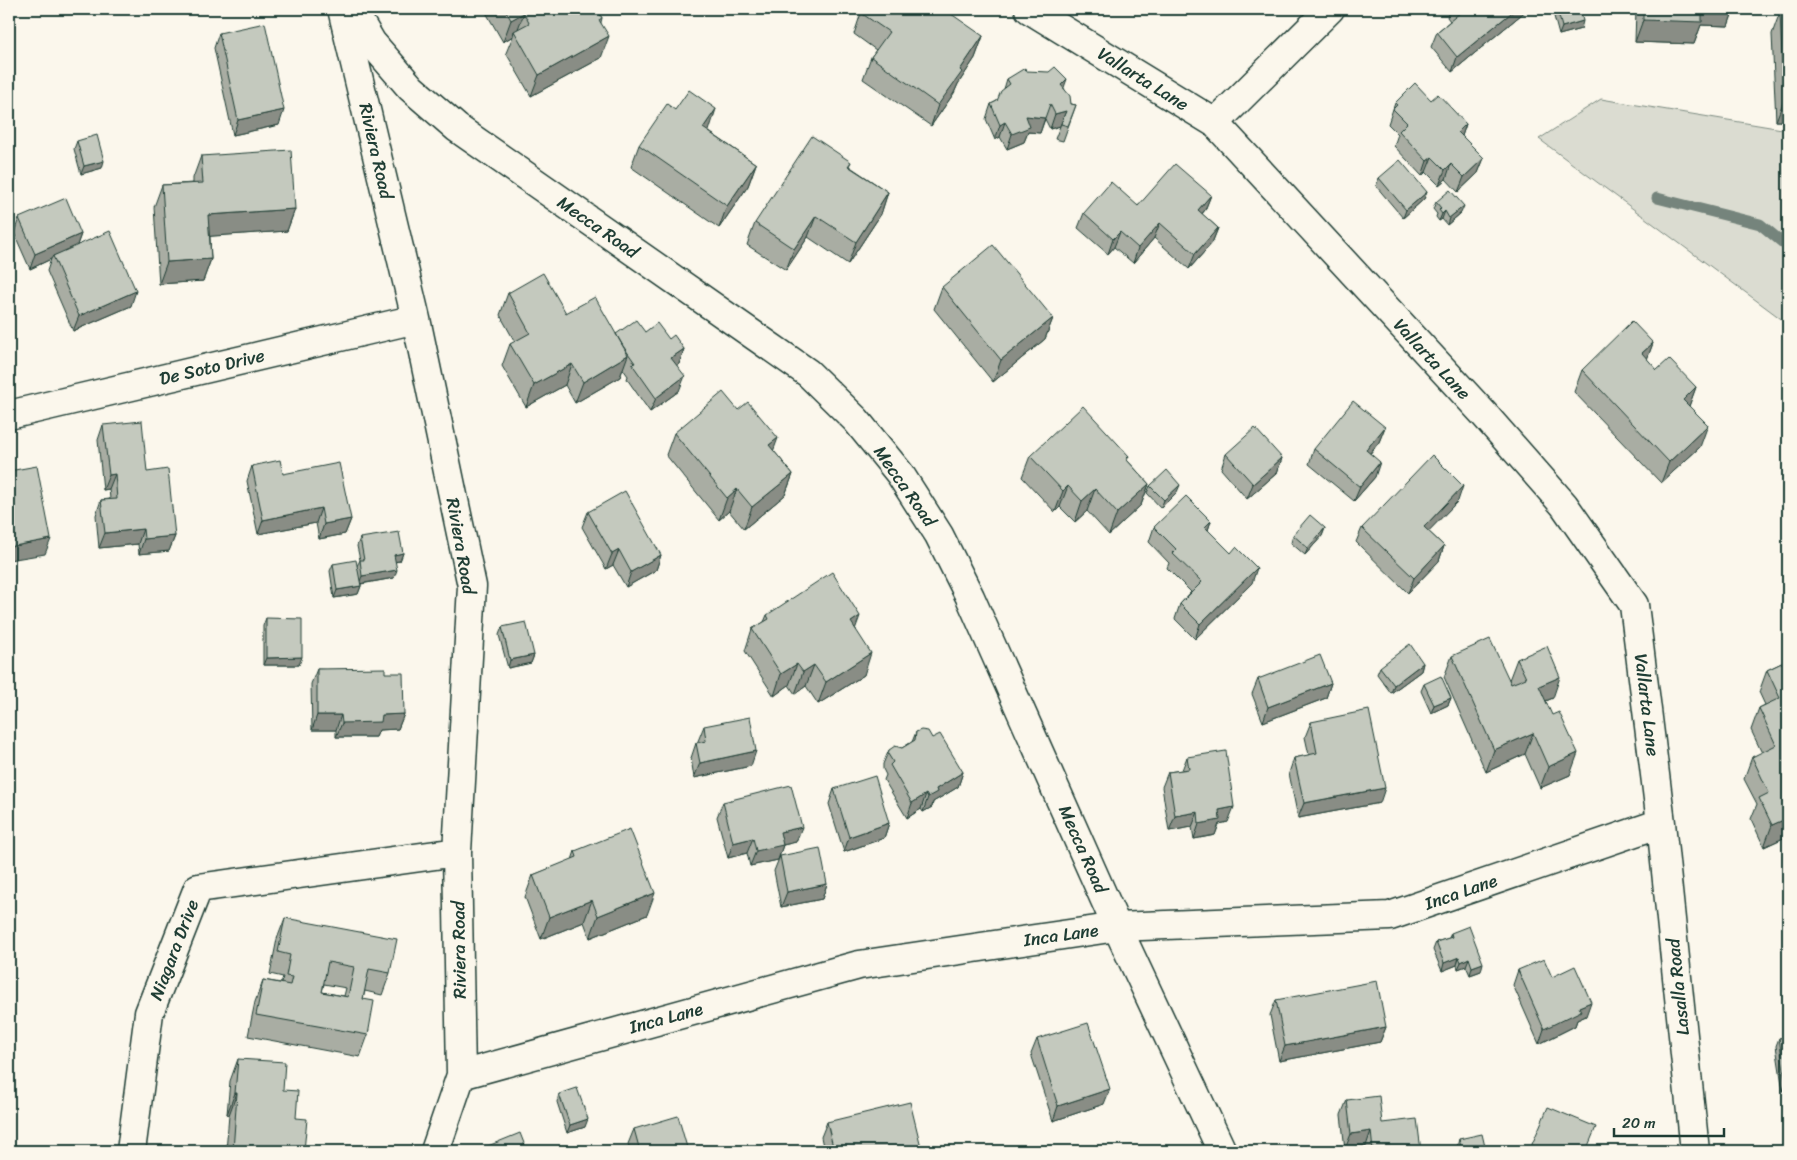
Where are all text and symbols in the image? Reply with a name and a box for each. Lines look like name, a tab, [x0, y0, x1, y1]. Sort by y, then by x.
street label: Vallarta Lane	[1091, 38, 1195, 120]
street label: Riviera Road	[349, 100, 403, 204]
street label: Mecca Road	[550, 187, 647, 268]
street label: Vallarta Lane	[1385, 310, 1479, 408]
street label: De Soto Drive	[156, 339, 268, 395]
street label: Mecca Road	[865, 438, 946, 535]
street label: Riviera Road	[437, 495, 485, 598]
street label: Vallarta Lane	[1625, 652, 1669, 758]
street label: Mecca Road	[1049, 800, 1117, 900]
street label: Inca Lane	[1419, 865, 1502, 920]
street label: Niagara Drive	[140, 895, 208, 1005]
street label: Riviera Road	[442, 899, 476, 999]
street label: Inca Lane	[1020, 914, 1101, 956]
street label: Lasalla Road	[1657, 935, 1699, 1037]
street label: Inca Lane	[625, 993, 707, 1043]
scale bar	[1614, 1105, 1724, 1137]
text: 20 m	[1622, 1110, 1656, 1136]

